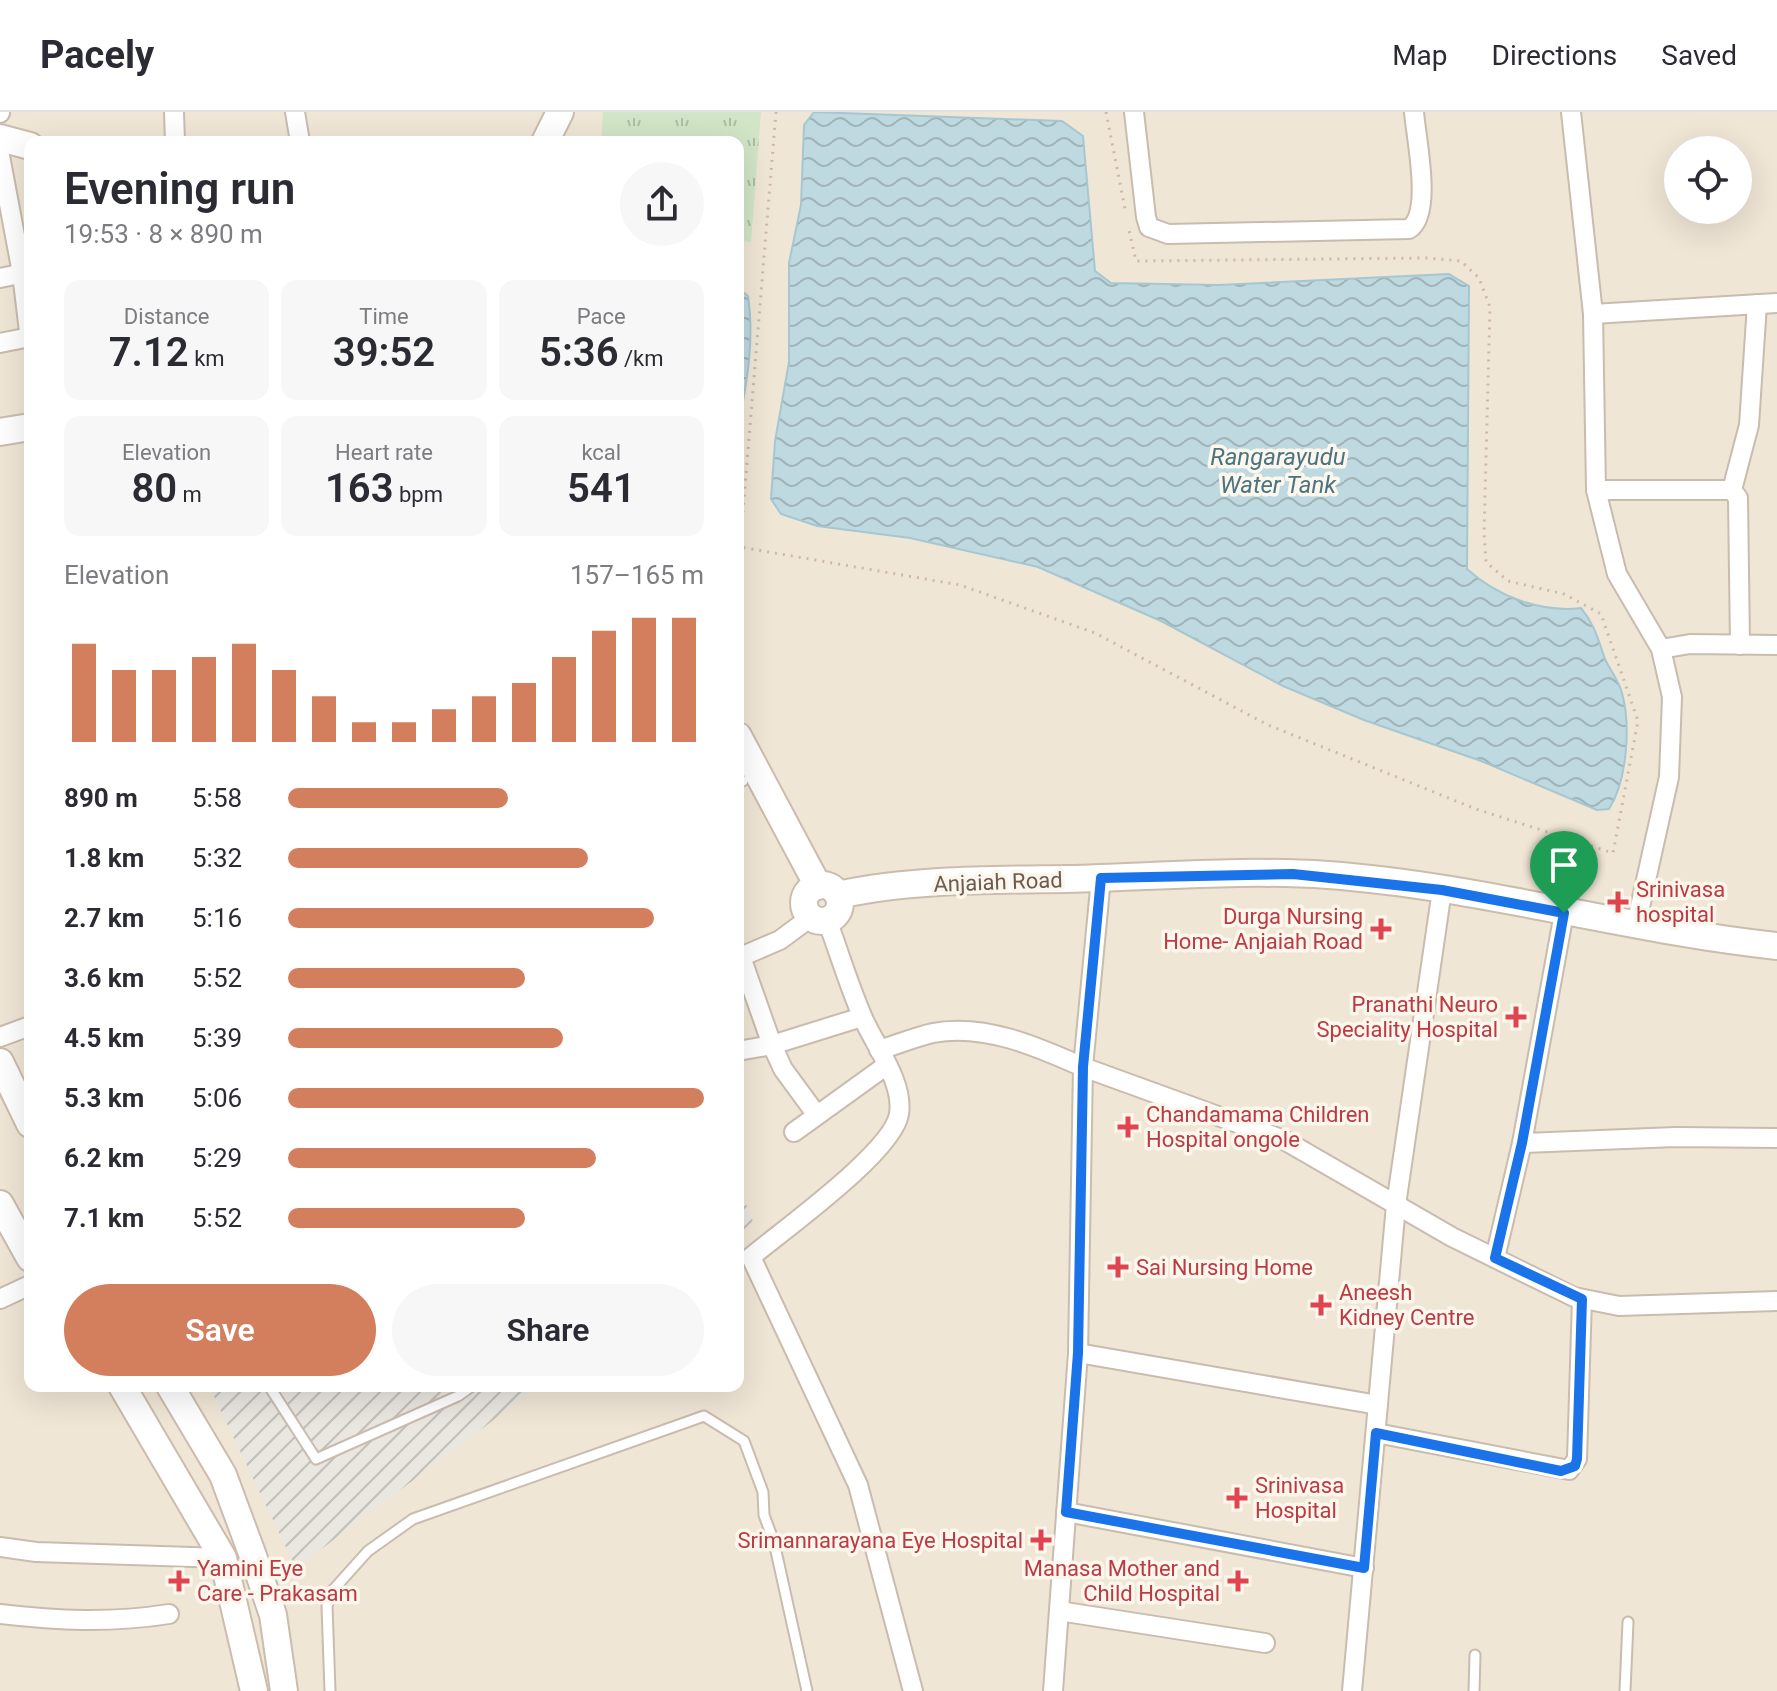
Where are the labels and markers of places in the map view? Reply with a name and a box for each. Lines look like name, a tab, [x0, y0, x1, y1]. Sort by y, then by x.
pin	[1530, 831, 1598, 913]
place label: Srinivasa hospital	[1636, 877, 1725, 927]
marker: Srinivasa hospital	[1607, 891, 1629, 913]
place label: Durga Nursing Home- Anjaiah Road	[1163, 904, 1363, 954]
marker: Durga Nursing Home- Anjaiah Road	[1370, 918, 1392, 940]
place label: Pranathi Neuro Speciality Hospital	[1317, 992, 1498, 1042]
marker: Pranathi Neuro Speciality Hospital	[1505, 1006, 1527, 1028]
place label: Chandamama Children Hospital ongole	[1146, 1102, 1370, 1152]
marker: Chandamama Children Hospital ongole	[1117, 1116, 1139, 1138]
place label: Sai Nursing Home	[1136, 1255, 1313, 1280]
marker: Sai Nursing Home	[1107, 1256, 1129, 1278]
place label: Aneesh Kidney Centre	[1339, 1280, 1474, 1330]
marker: Aneesh Kidney Centre	[1310, 1294, 1332, 1316]
place label: Srinivasa Hospital	[1255, 1473, 1344, 1523]
marker: Srinivasa Hospital	[1226, 1487, 1248, 1509]
place label: Srimannarayana Eye Hospital	[738, 1528, 1023, 1553]
marker: Srimannarayana Eye Hospital	[1030, 1529, 1052, 1551]
place label: Yamini Eye Care - Prakasam	[197, 1556, 358, 1606]
place label: Manasa Mother and Child Hospital	[1024, 1556, 1220, 1606]
marker: Yamini Eye Care - Prakasam	[168, 1570, 190, 1592]
marker: Manasa Mother and Child Hospital	[1227, 1570, 1249, 1592]

